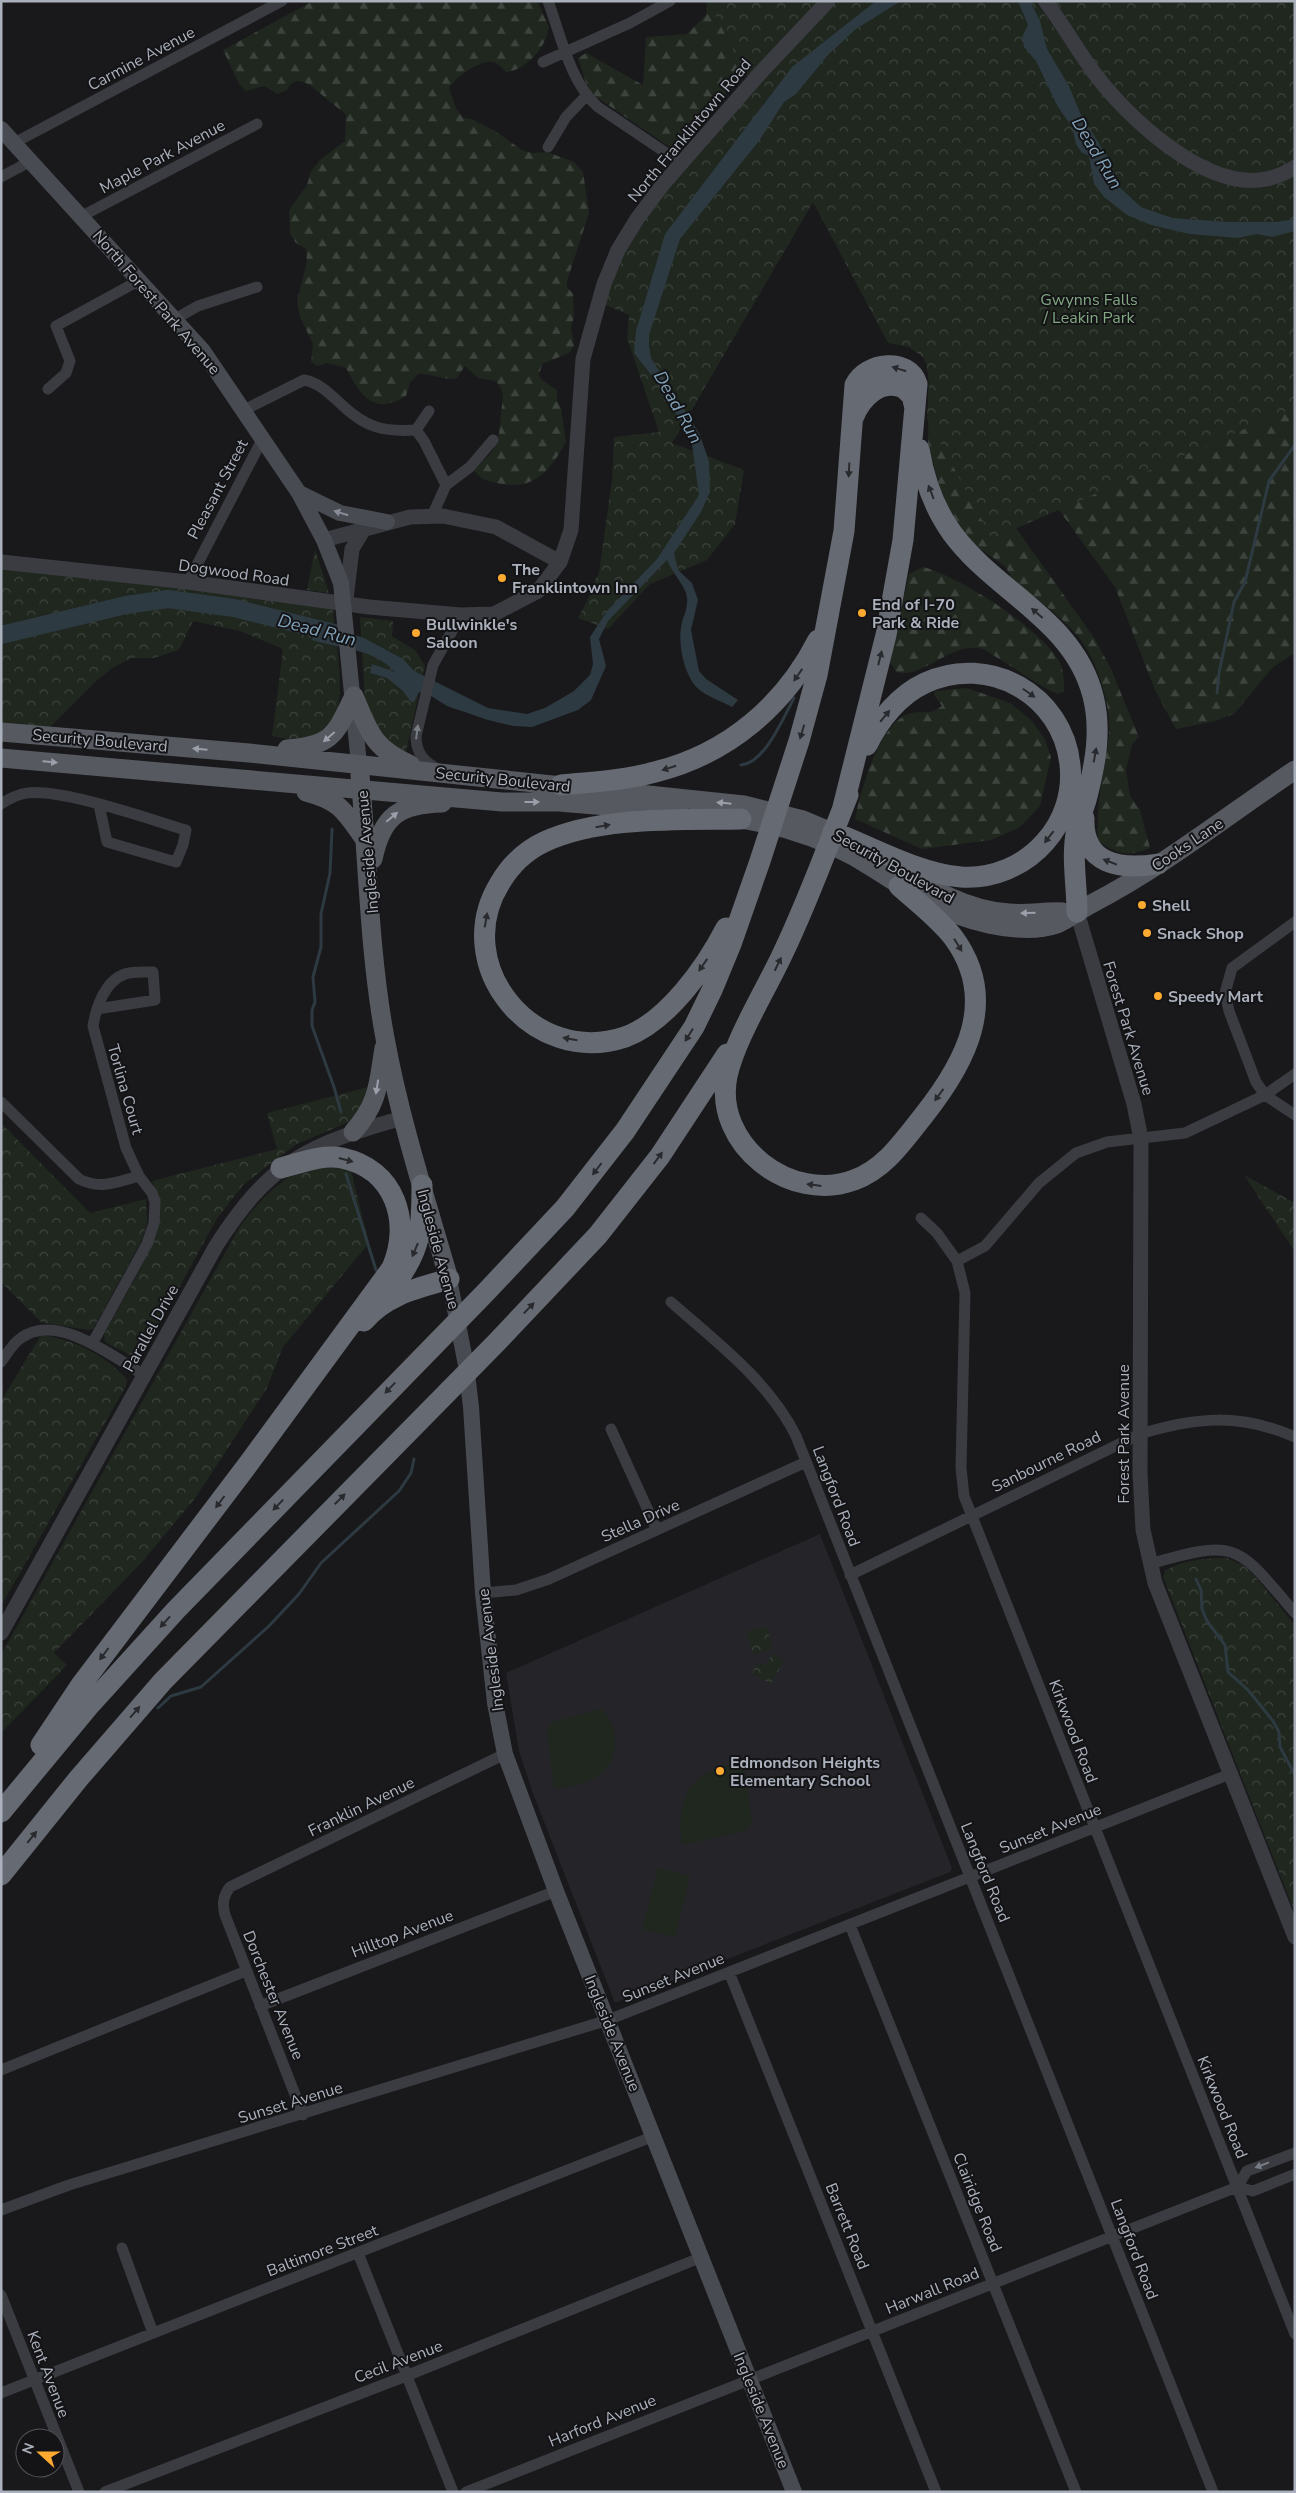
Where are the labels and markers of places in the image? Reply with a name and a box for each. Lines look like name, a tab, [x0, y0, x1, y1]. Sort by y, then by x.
place label: The Franklintown Inn	[512, 559, 638, 599]
marker: The Franklintown Inn	[496, 572, 508, 584]
place label: End of I-70 Park & Ride	[872, 594, 960, 634]
marker: End of I-70 Park & Ride	[856, 607, 868, 619]
place label: Bullwinkle's Saloon	[426, 614, 518, 654]
marker: Bullwinkle's Saloon	[410, 627, 422, 639]
place label: Shell	[1152, 895, 1190, 917]
marker: Shell	[1136, 899, 1148, 911]
place label: Snack Shop	[1157, 923, 1244, 945]
marker: Snack Shop	[1141, 927, 1153, 939]
place label: Speedy Mart	[1168, 986, 1264, 1008]
marker: Speedy Mart	[1152, 990, 1164, 1002]
place label: Edmondson Heights Elementary School	[730, 1752, 880, 1792]
marker: Edmondson Heights Elementary School	[714, 1765, 726, 1777]

